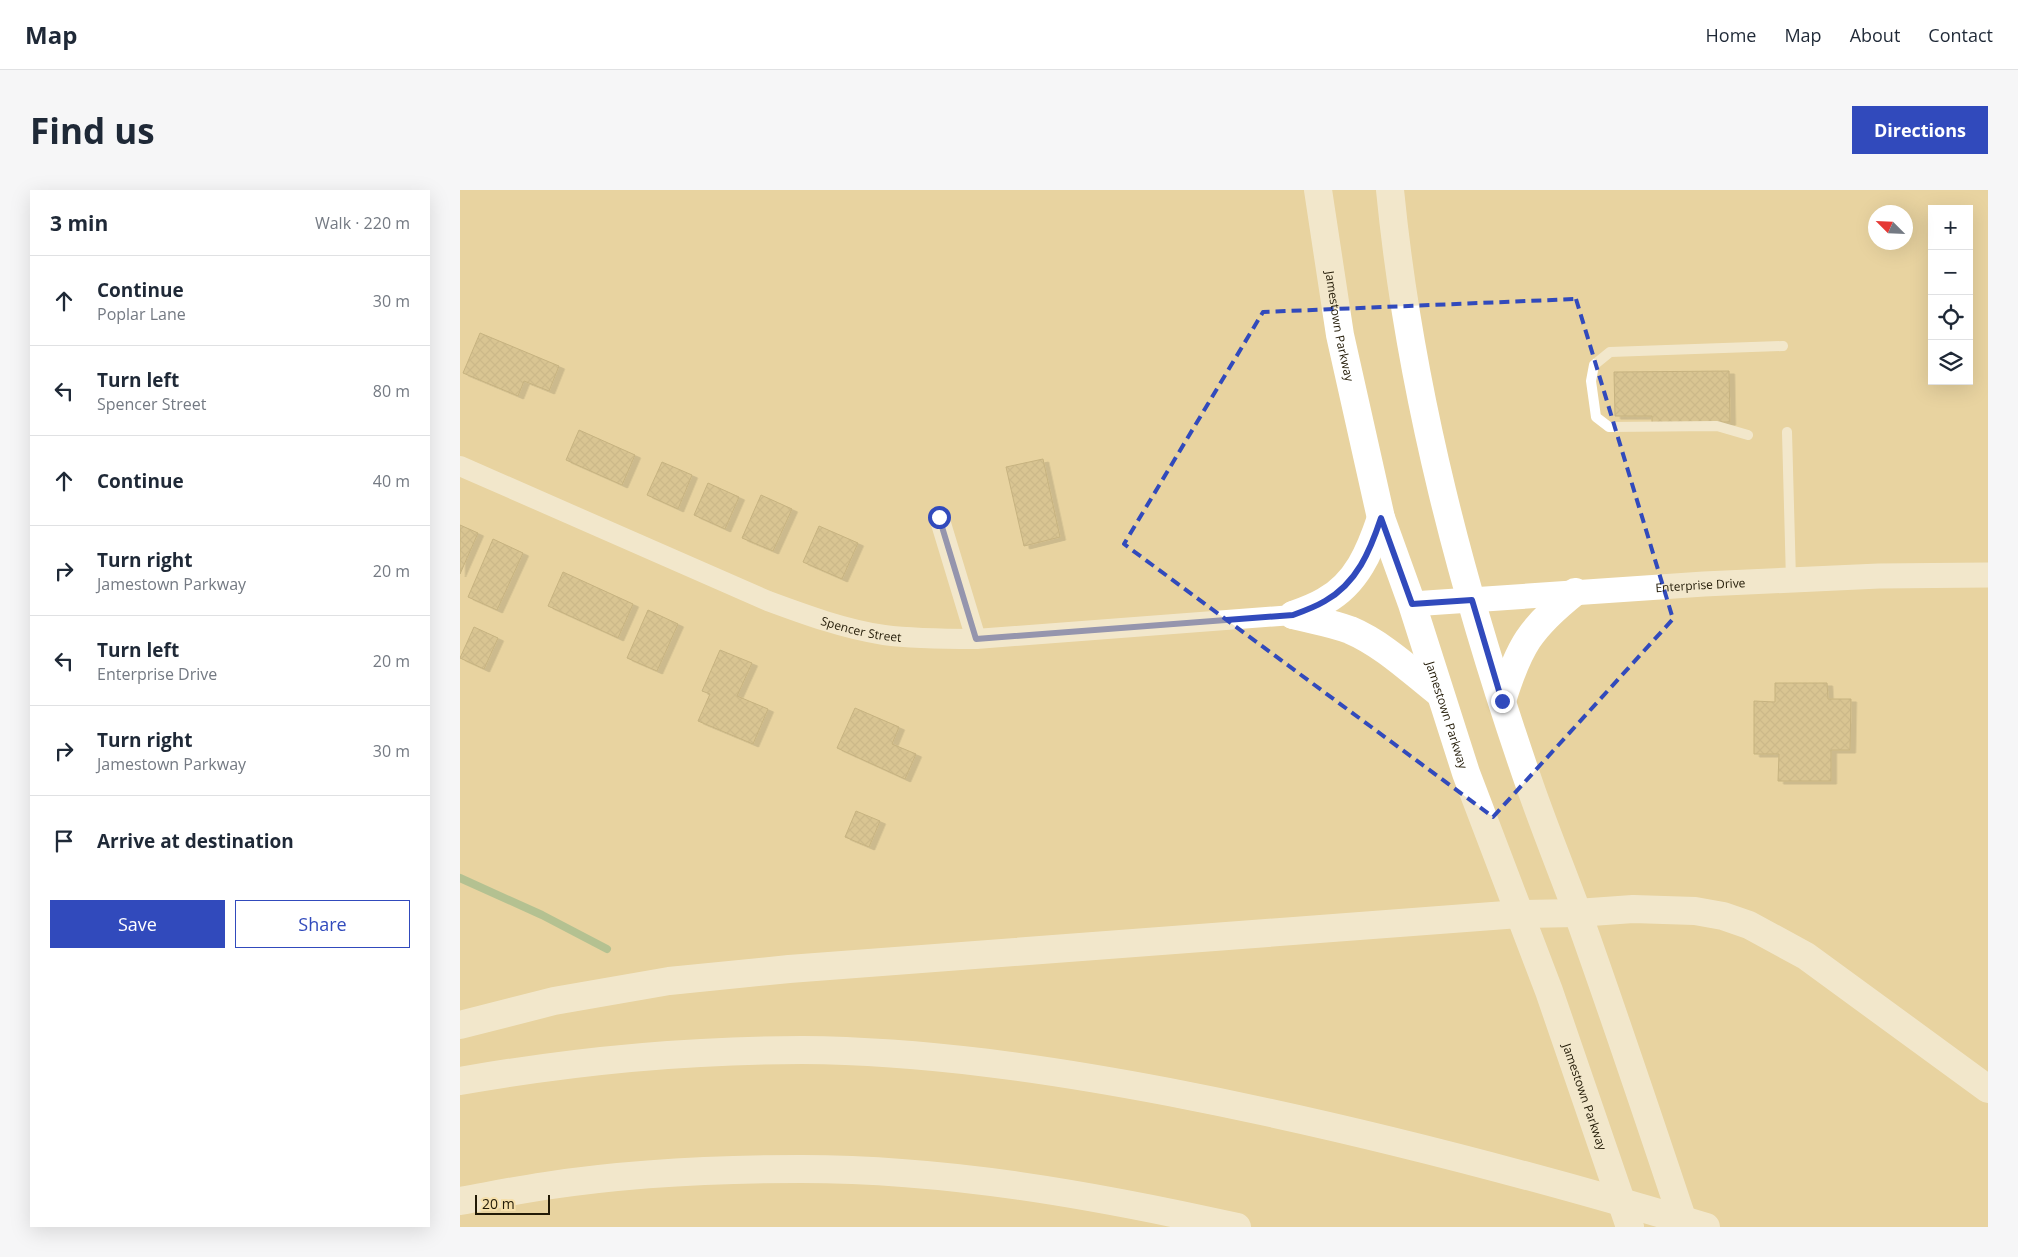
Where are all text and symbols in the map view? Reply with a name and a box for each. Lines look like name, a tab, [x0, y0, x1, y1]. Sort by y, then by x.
text: Map	[25, 18, 77, 51]
text: Home	[1706, 23, 1756, 47]
text: Map	[1784, 23, 1822, 47]
text: About	[1850, 23, 1900, 47]
text: Contact	[1928, 23, 1993, 47]
button: Directions	[1852, 106, 1988, 154]
text: Find us	[30, 107, 155, 154]
north arrow	[1868, 205, 1913, 250]
map controls	[1928, 205, 1973, 385]
button: +	[1928, 205, 1973, 250]
text: 3 min	[50, 209, 108, 237]
text: Walk · 220 m	[315, 212, 410, 234]
button: −	[1928, 250, 1973, 295]
street label: Jamestown Parkway	[1322, 269, 1359, 384]
text: Continue	[97, 277, 184, 303]
icon: ahead	[50, 287, 78, 315]
text: 30 m	[373, 290, 410, 312]
button: locate	[1928, 295, 1973, 340]
text: Poplar Lane	[97, 303, 186, 325]
button: layers	[1928, 340, 1973, 385]
text: Turn left	[97, 367, 179, 393]
icon: left	[50, 377, 78, 405]
text: 80 m	[373, 380, 410, 402]
text: Spencer Street	[97, 393, 206, 415]
icon: ahead	[50, 467, 78, 495]
text: Continue	[97, 468, 184, 494]
text: 40 m	[373, 470, 410, 492]
route start	[928, 506, 951, 529]
text: Turn right	[97, 547, 192, 573]
icon: right	[50, 557, 78, 585]
text: 20 m	[373, 560, 410, 582]
text: Jamestown Parkway	[97, 573, 246, 595]
street label: Enterprise Drive	[1655, 574, 1746, 596]
street label: Spencer Street	[819, 612, 902, 645]
text: Turn left	[97, 637, 179, 663]
icon: left	[50, 647, 78, 675]
text: 20 m	[373, 650, 410, 672]
street label: Jamestown Parkway	[1422, 658, 1473, 772]
text: Enterprise Drive	[97, 663, 217, 685]
route end	[1491, 690, 1514, 713]
text: Turn right	[97, 727, 192, 753]
icon: right	[50, 737, 78, 765]
text: 30 m	[373, 740, 410, 762]
text: Jamestown Parkway	[97, 753, 246, 775]
icon: arrive	[50, 827, 78, 855]
text: Arrive at destination	[97, 828, 294, 854]
button: Save	[50, 900, 225, 948]
button: Share	[235, 900, 410, 948]
street label: Jamestown Parkway	[1559, 1040, 1612, 1153]
scale bar	[475, 1192, 550, 1215]
text: 20 m	[482, 1194, 515, 1213]

